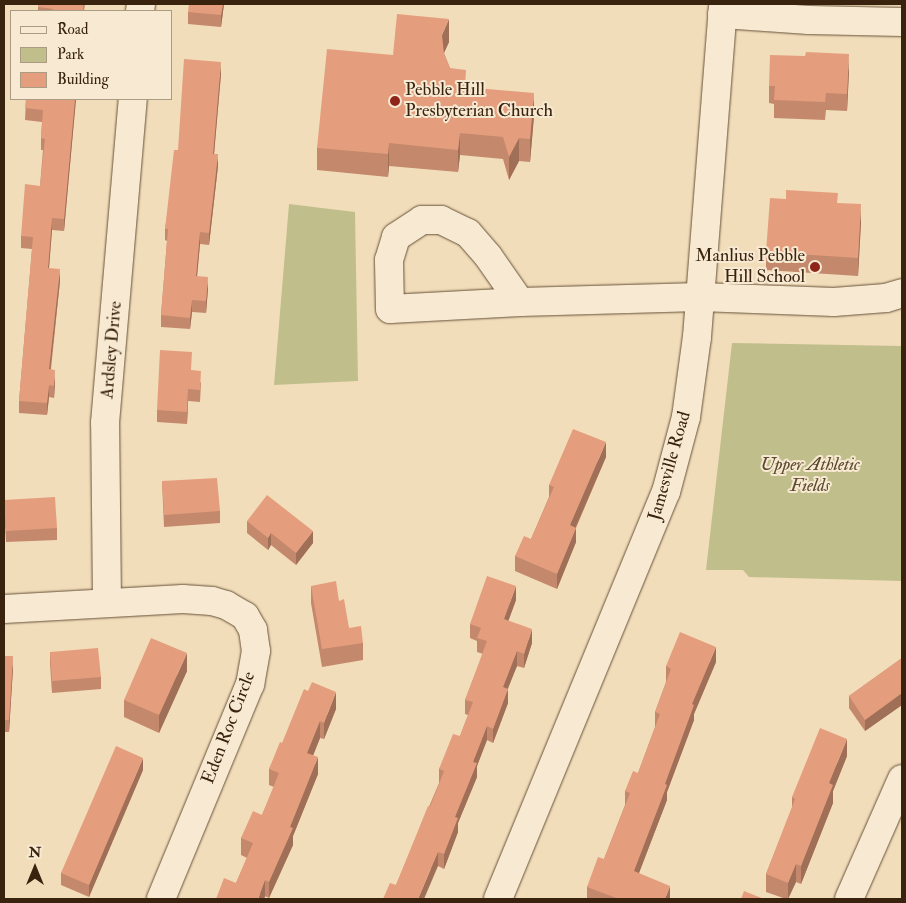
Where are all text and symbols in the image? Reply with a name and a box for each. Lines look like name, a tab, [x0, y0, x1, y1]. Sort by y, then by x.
legend	[10, 10, 172, 100]
text: Road	[57, 20, 88, 39]
text: Park	[57, 45, 84, 64]
text: Building	[57, 70, 109, 89]
place label: Pebble Hill Presbyterian Church	[405, 80, 553, 122]
marker: Pebble Hill Presbyterian Church	[389, 95, 401, 107]
place label: Manlius Pebble Hill School	[695, 246, 805, 288]
marker: Manlius Pebble Hill School	[809, 261, 821, 273]
street label: Ardsley Drive	[97, 300, 127, 400]
street label: Jamesville Road	[644, 409, 696, 523]
park label: Upper Athletic Fields	[760, 455, 860, 498]
street label: Eden Roc Circle	[198, 669, 260, 787]
north arrow	[10, 843, 60, 893]
text: N	[29, 844, 41, 861]

